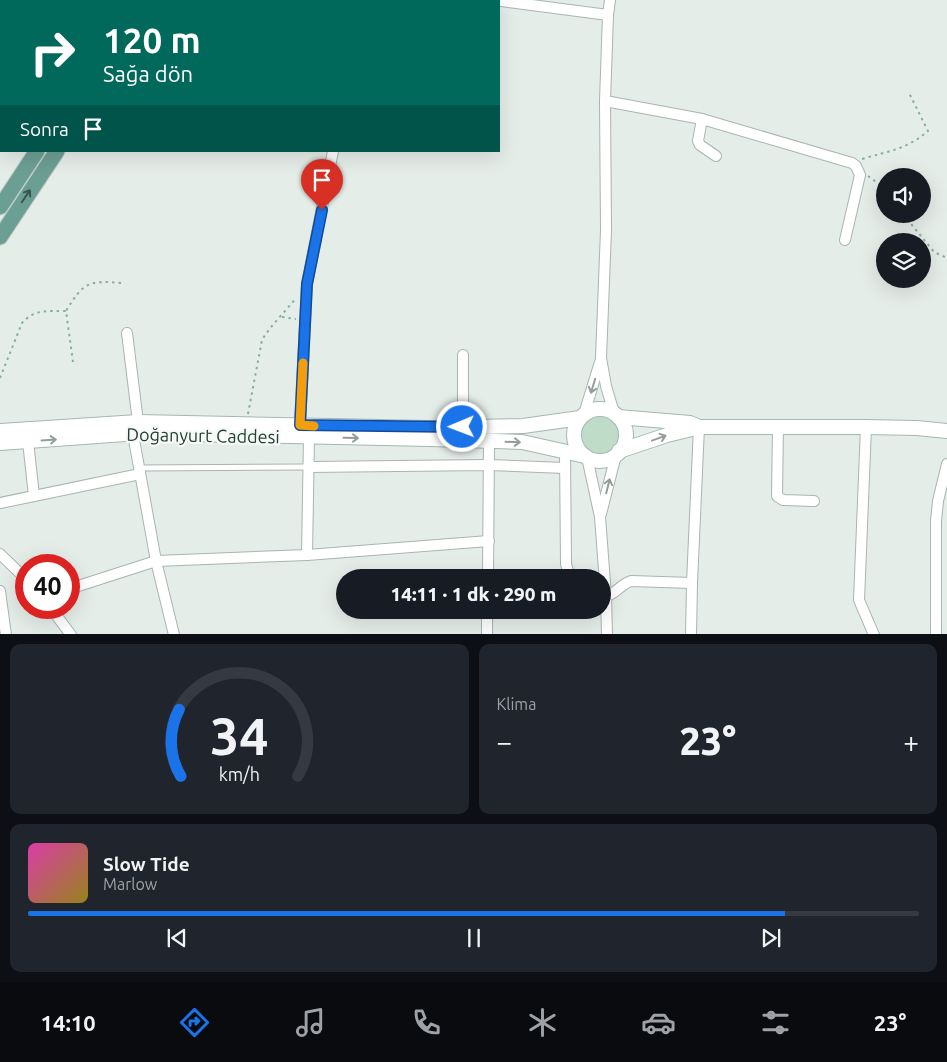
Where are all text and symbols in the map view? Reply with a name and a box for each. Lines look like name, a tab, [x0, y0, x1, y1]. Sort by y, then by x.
icon: right	[20, 20, 85, 85]
text: 120 m	[103, 20, 201, 60]
text: Sağa dön	[103, 61, 193, 86]
icon: arrive	[79, 115, 107, 143]
text: Sonra	[20, 118, 69, 140]
pin	[301, 159, 343, 210]
icon: arrive	[308, 166, 336, 194]
map controls	[876, 168, 931, 288]
button: sound	[876, 168, 931, 223]
one-way arrow	[21, 189, 32, 203]
button: layers	[876, 233, 931, 288]
one-way arrow	[587, 378, 597, 394]
position arrow	[435, 400, 487, 452]
street label: Doğanyurt Caddesi	[126, 424, 280, 446]
one-way arrow	[343, 433, 359, 442]
one-way arrow	[651, 433, 666, 442]
one-way arrow	[40, 435, 56, 444]
one-way arrow	[505, 437, 521, 446]
one-way arrow	[603, 479, 613, 495]
speed limit sign: 40	[15, 554, 80, 619]
text: 14:11 · 1 dk · 290 m	[391, 583, 556, 605]
text: Klima	[497, 695, 536, 713]
text: 34	[210, 707, 269, 765]
text: 23°	[679, 720, 736, 762]
text: −	[497, 726, 512, 757]
text: +	[903, 726, 919, 757]
text: km/h	[219, 764, 260, 784]
text: Slow Tide	[103, 853, 190, 875]
text: Marlow	[103, 875, 157, 893]
icon: previous	[163, 924, 191, 952]
icon: pause	[460, 924, 488, 952]
icon: next	[757, 924, 785, 952]
icon: directions	[177, 1005, 212, 1040]
icon: music	[293, 1005, 328, 1040]
icon: phone	[409, 1005, 444, 1040]
icon: climate	[525, 1005, 560, 1040]
icon: car	[641, 1005, 676, 1040]
icon: filters	[758, 1005, 793, 1040]
text: 14:10	[41, 1010, 96, 1035]
text: 23°	[874, 1010, 906, 1035]

